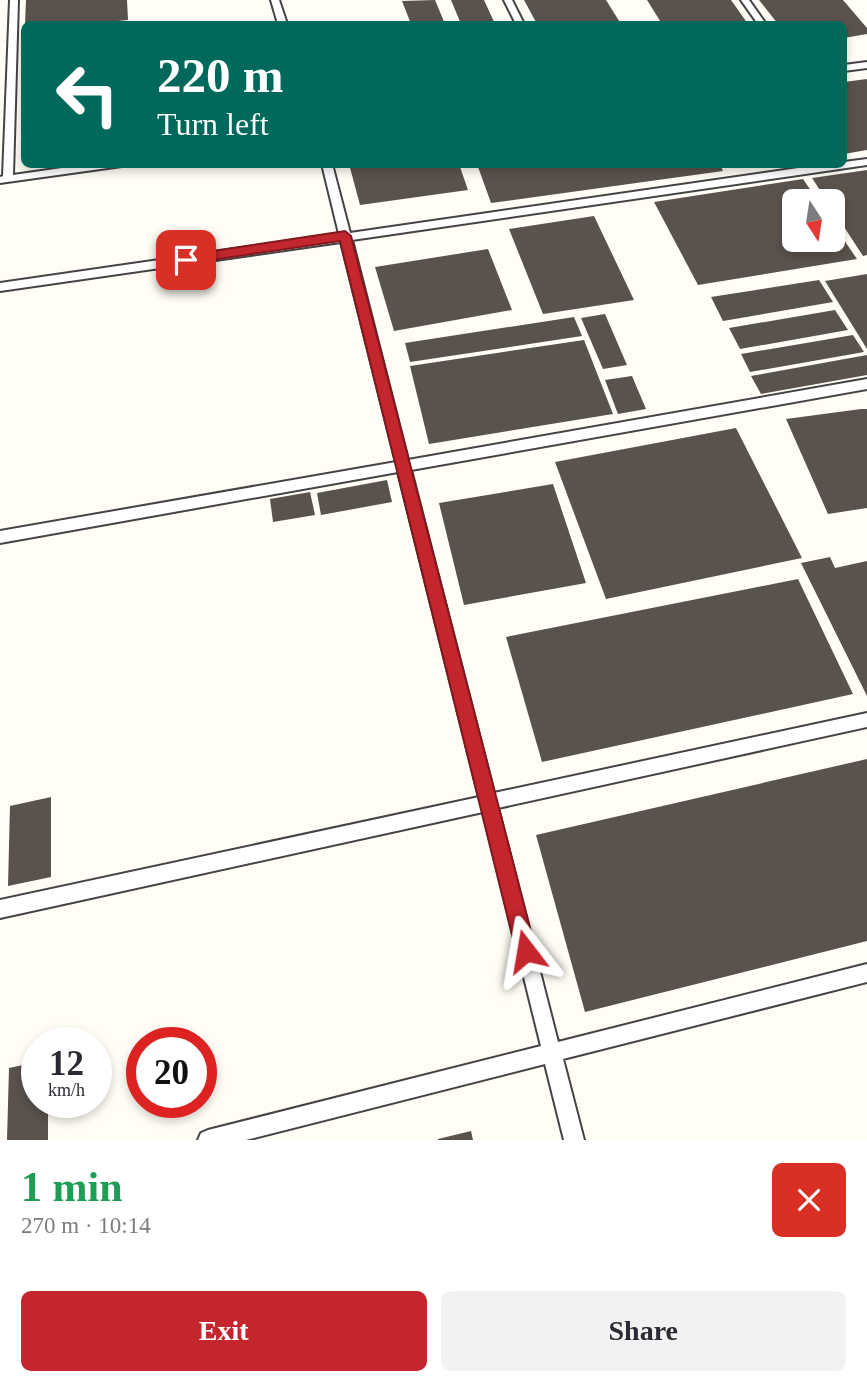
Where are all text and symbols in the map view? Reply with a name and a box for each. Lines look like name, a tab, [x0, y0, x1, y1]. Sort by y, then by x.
text: 220 m	[157, 48, 284, 103]
icon: left	[42, 49, 133, 140]
text: Turn left	[157, 106, 269, 142]
north arrow	[782, 189, 845, 252]
map controls	[782, 189, 845, 252]
pin	[156, 230, 216, 290]
icon: arrive	[167, 241, 205, 279]
position arrow	[489, 914, 563, 988]
speed limit sign: 20	[126, 1027, 217, 1118]
text: 12	[49, 1044, 84, 1083]
text: km/h	[48, 1080, 85, 1100]
button: close	[772, 1163, 846, 1237]
text: 1 min	[21, 1164, 123, 1210]
text: 270 m · 10:14	[21, 1213, 151, 1238]
button: Exit	[21, 1291, 427, 1371]
button: Share	[441, 1291, 846, 1371]

